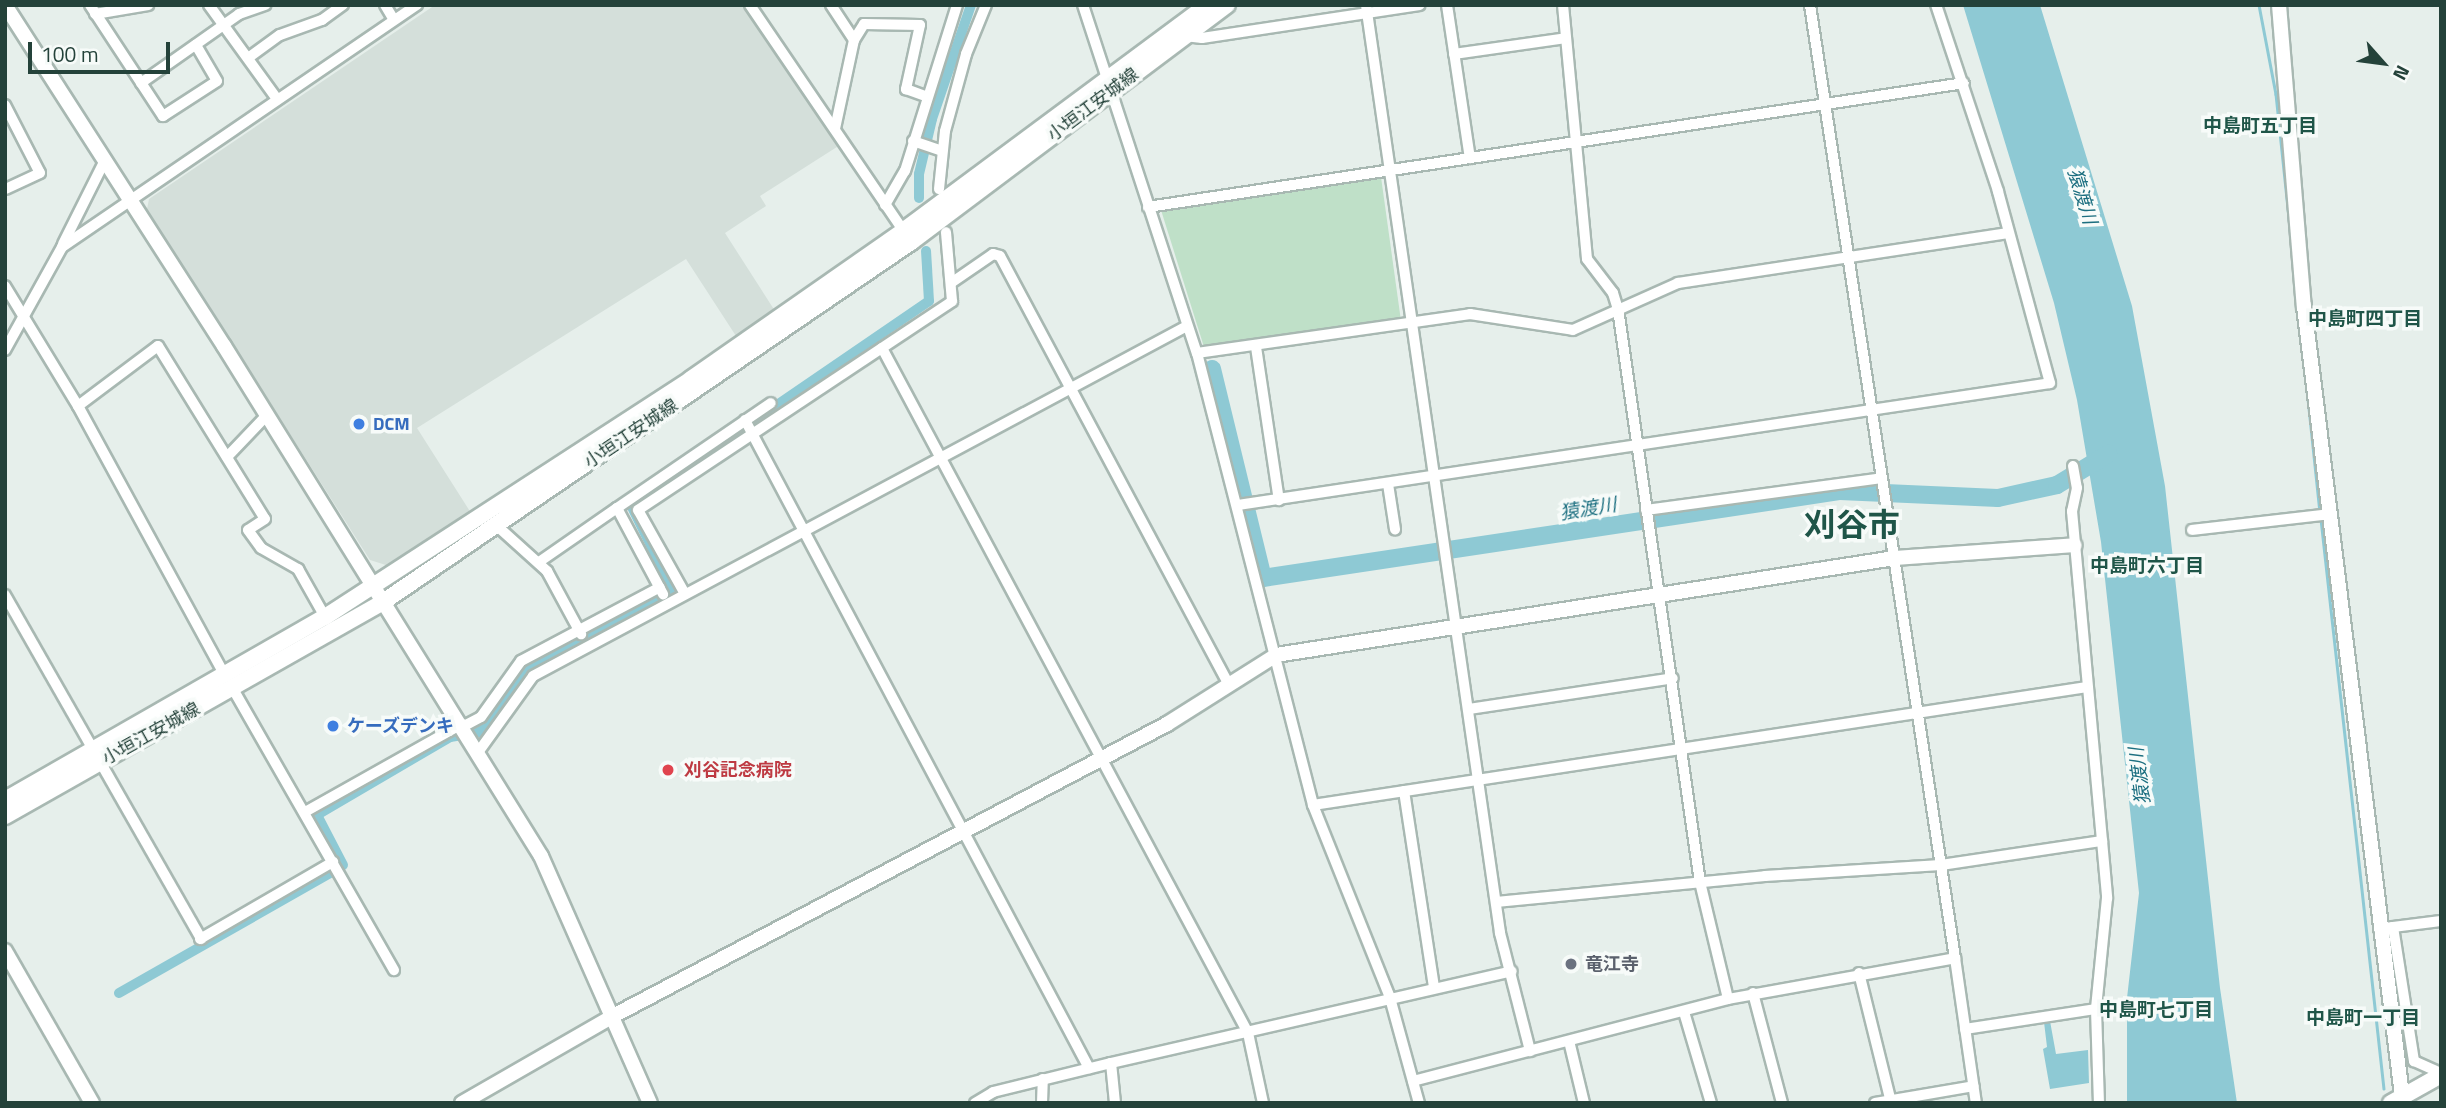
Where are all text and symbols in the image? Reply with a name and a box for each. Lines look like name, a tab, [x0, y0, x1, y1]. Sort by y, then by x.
scale bar	[32, 28, 173, 72]
north arrow	[2348, 28, 2418, 98]
text: 100 m	[41, 38, 98, 70]
text: N	[2386, 60, 2418, 86]
street label: 小垣江安城線	[1043, 64, 1143, 146]
district label: 中島町五丁目	[2203, 114, 2317, 136]
water label: 猿渡川	[2064, 165, 2102, 227]
district label: 中島町四丁目	[2308, 307, 2422, 329]
street label: 小垣江安城線	[580, 395, 682, 473]
place label: DCM	[373, 413, 410, 435]
marker: DCM	[351, 416, 367, 432]
water label: 猿渡川	[1558, 492, 1618, 524]
district label: 刈谷市	[1804, 505, 1900, 543]
district label: 中島町六丁目	[2090, 554, 2204, 576]
street label: 小垣江安城線	[99, 698, 203, 770]
place label: ケーズデンキ	[347, 715, 455, 737]
marker: ケーズデンキ	[325, 718, 341, 734]
water label: 猿渡川	[2124, 746, 2154, 806]
place label: 刈谷記念病院	[684, 759, 792, 781]
marker: 刈谷記念病院	[658, 760, 678, 780]
place label: 竜江寺	[1585, 953, 1639, 975]
marker: 竜江寺	[1563, 956, 1579, 972]
district label: 中島町七丁目	[2099, 998, 2213, 1020]
district label: 中島町一丁目	[2306, 1006, 2420, 1028]

